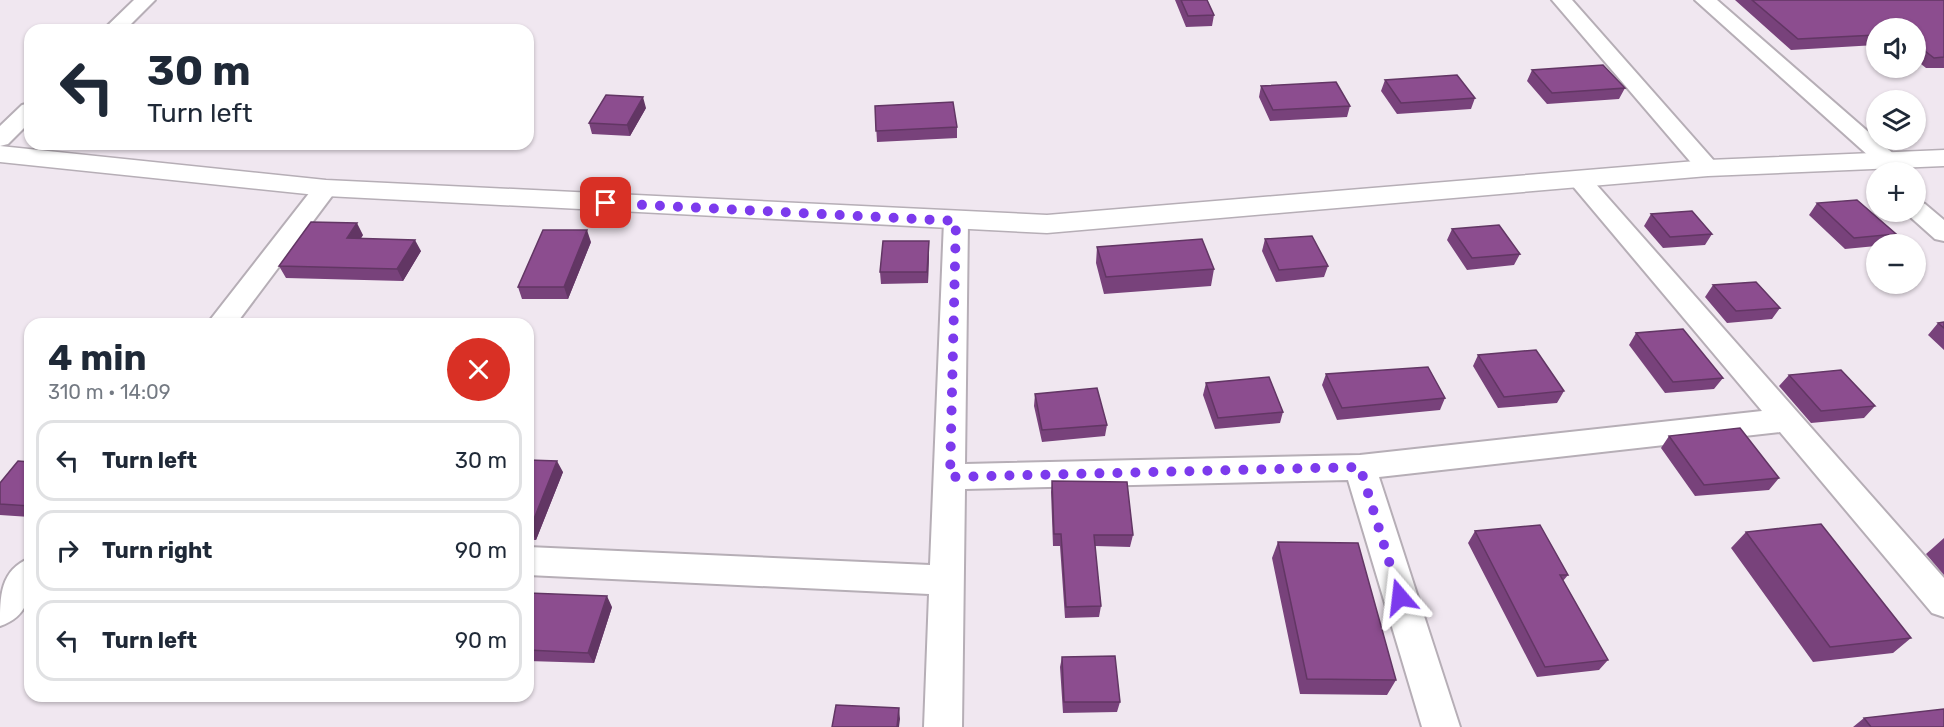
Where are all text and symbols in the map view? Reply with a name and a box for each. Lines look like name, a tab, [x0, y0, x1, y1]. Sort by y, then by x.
map controls	[1866, 18, 1926, 294]
button: sound	[1866, 18, 1926, 78]
text: 30 m	[147, 46, 251, 96]
icon: left	[48, 48, 126, 126]
button: layers	[1866, 90, 1926, 150]
text: Turn left	[147, 97, 252, 129]
button: +	[1866, 162, 1926, 222]
pin	[580, 177, 631, 228]
icon: arrive	[589, 186, 622, 219]
button: −	[1866, 234, 1926, 294]
text: 4 min	[48, 336, 147, 379]
button: close	[447, 338, 510, 401]
text: 310 m · 14:09	[48, 380, 171, 404]
icon: left	[51, 444, 84, 477]
text: Turn left	[102, 447, 197, 474]
text: 30 m	[455, 447, 507, 474]
icon: right	[51, 534, 84, 567]
text: Turn right	[102, 537, 212, 564]
text: 90 m	[455, 537, 507, 564]
position arrow	[1368, 565, 1432, 629]
icon: left	[51, 624, 84, 657]
text: Turn left	[102, 627, 197, 654]
text: 90 m	[455, 627, 507, 654]

